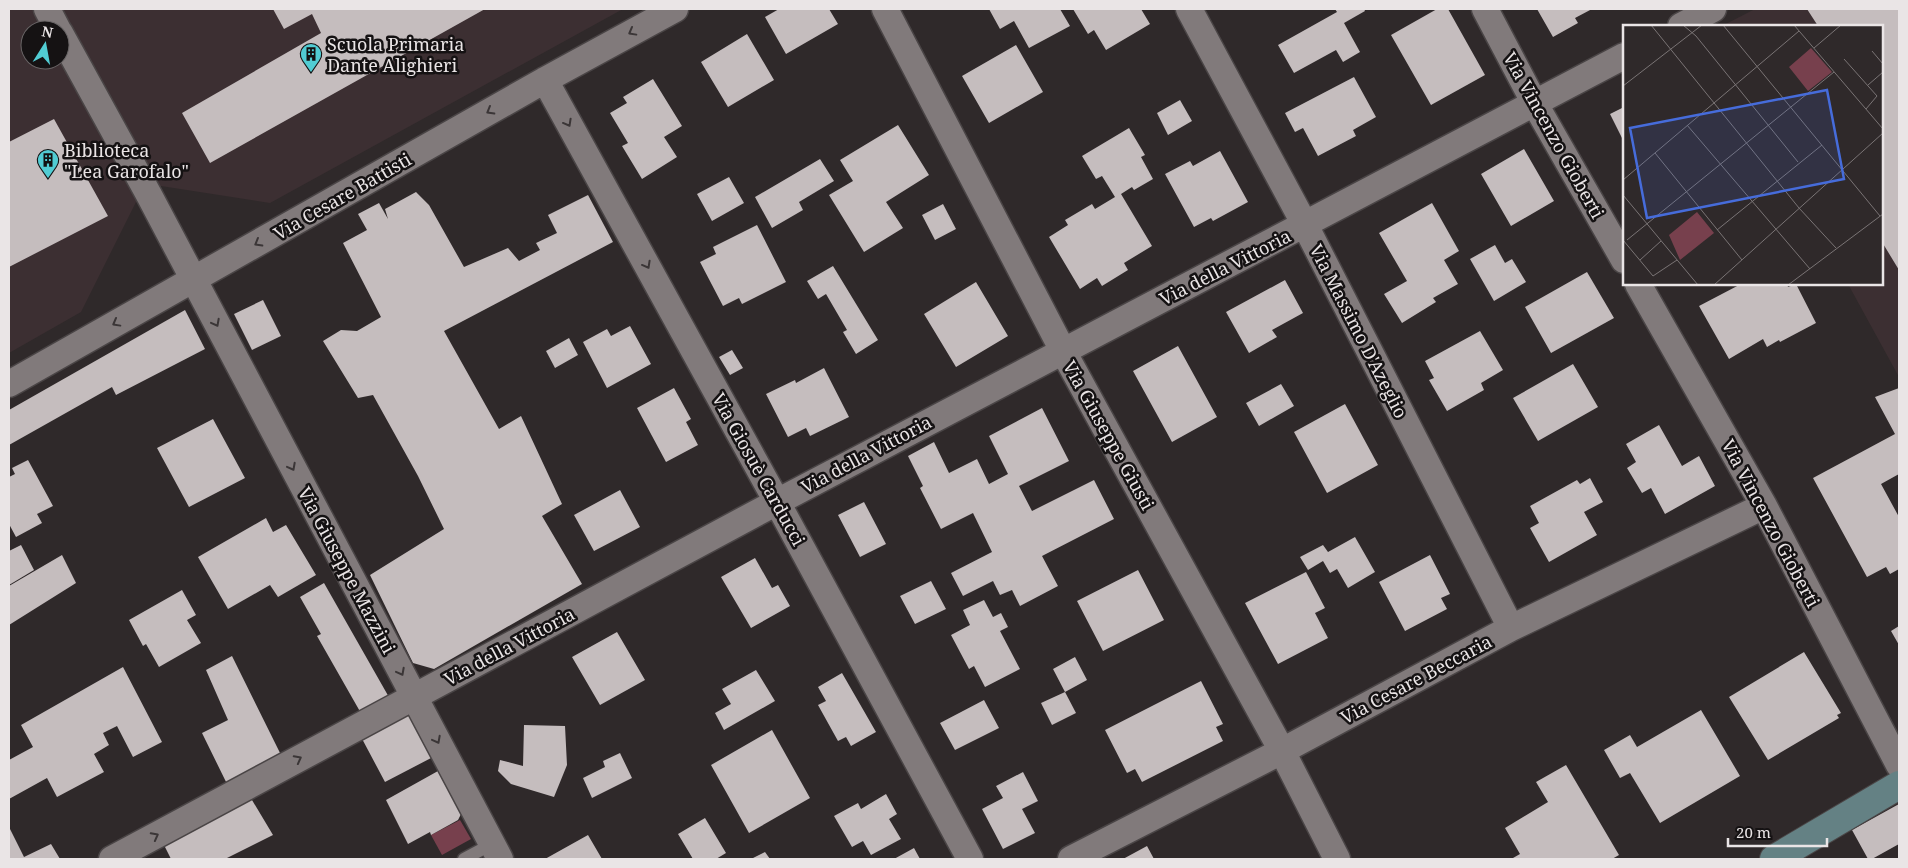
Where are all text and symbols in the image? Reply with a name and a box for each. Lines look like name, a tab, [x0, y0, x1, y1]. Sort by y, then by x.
north arrow	[20, 20, 70, 70]
text: N	[40, 21, 55, 42]
inset map	[1623, 25, 1883, 285]
one-way arrow	[629, 26, 638, 36]
place label: Scuola Primaria Dante Alighieri	[327, 32, 464, 77]
building icon: Scuola Primaria Dante Alighieri	[299, 42, 323, 73]
street label: Via Vincenzo Gioberti	[1498, 47, 1610, 223]
one-way arrow	[487, 105, 496, 115]
one-way arrow	[562, 117, 572, 126]
place label: Biblioteca "Lea Garofalo"	[64, 138, 189, 183]
street label: Via Cesare Battisti	[269, 147, 415, 245]
building icon: Biblioteca "Lea Garofalo"	[36, 148, 60, 179]
street label: Via della Vittoria	[1155, 223, 1295, 311]
one-way arrow	[254, 237, 263, 247]
street label: Via Massimo D'Azeglio	[1305, 240, 1413, 422]
one-way arrow	[641, 260, 651, 269]
one-way arrow	[113, 317, 122, 327]
one-way arrow	[210, 318, 220, 327]
street label: Via Giuseppe Giusti	[1058, 356, 1160, 514]
street label: Via Giosuè Carducci	[707, 388, 811, 550]
street label: Via della Vittoria	[796, 409, 936, 499]
street label: Via Vincenzo Gioberti	[1717, 435, 1826, 611]
one-way arrow	[286, 462, 296, 471]
street label: Via Giuseppe Mazzini	[293, 482, 401, 658]
street label: Via della Vittoria	[439, 601, 579, 691]
street label: Via Cesare Beccaria	[1336, 629, 1496, 729]
one-way arrow	[395, 667, 405, 676]
one-way arrow	[431, 735, 441, 744]
one-way arrow	[293, 755, 302, 765]
scale bar	[1728, 816, 1827, 848]
text: 20 m	[1736, 822, 1771, 842]
one-way arrow	[150, 832, 159, 842]

